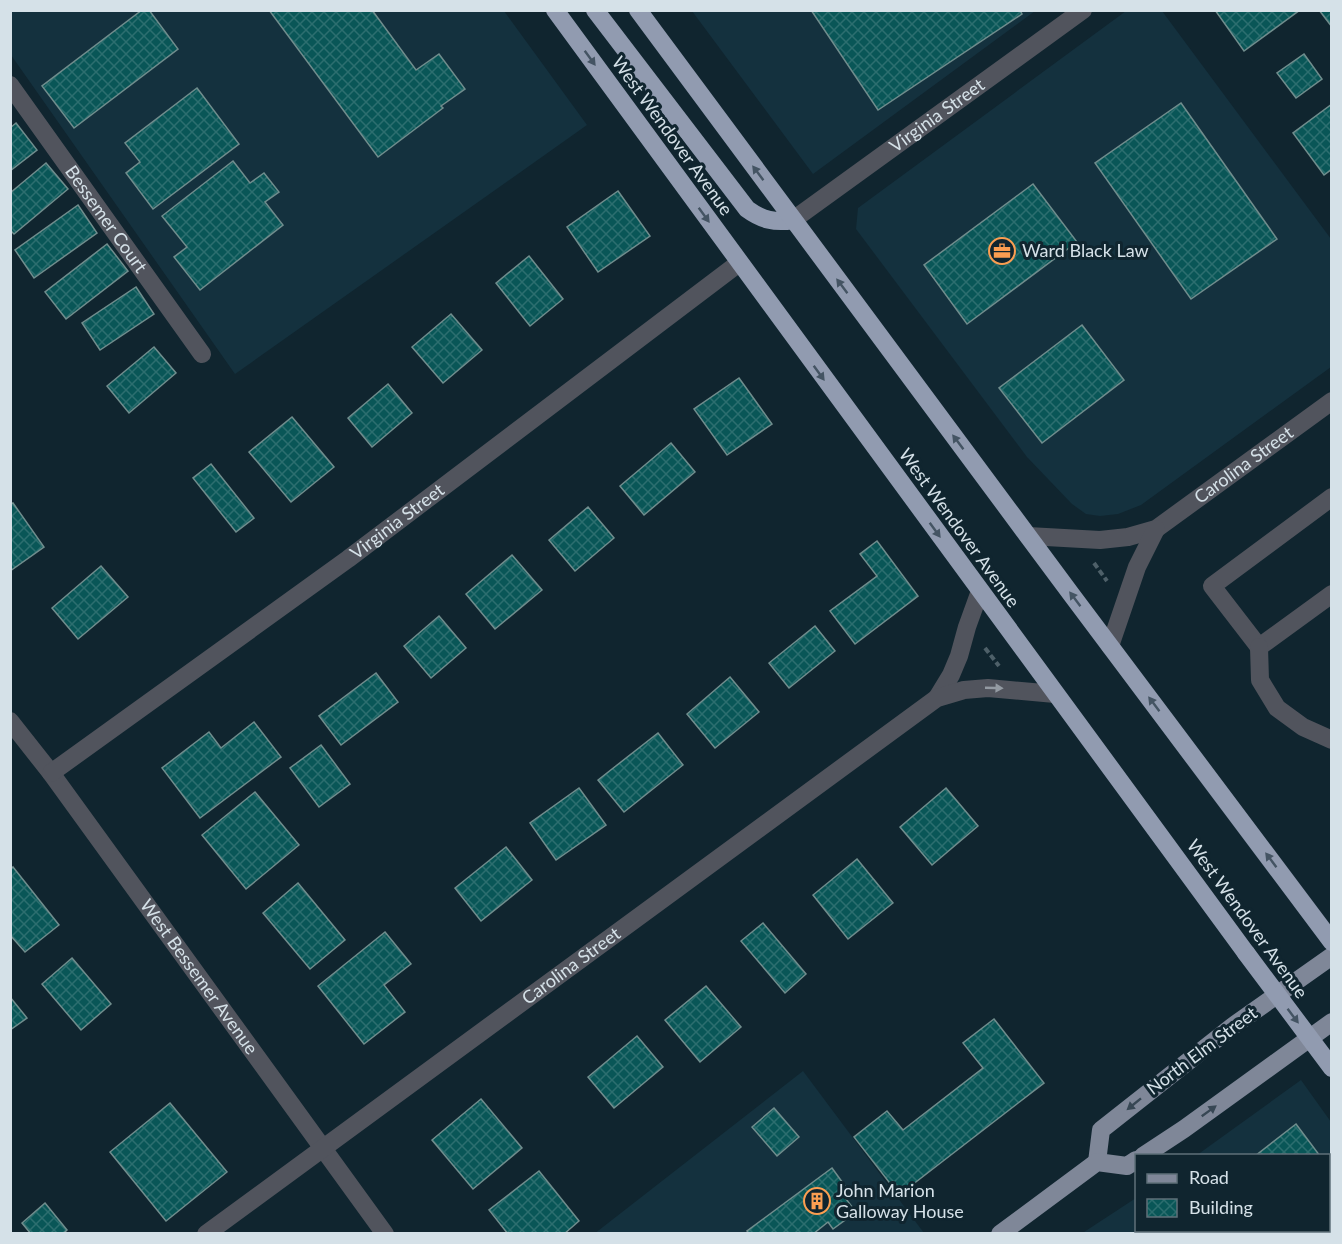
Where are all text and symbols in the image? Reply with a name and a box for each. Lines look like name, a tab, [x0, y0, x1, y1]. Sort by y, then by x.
one-way arrow	[583, 50, 595, 65]
street label: West Wendover Avenue	[608, 52, 738, 219]
street label: Virginia Street	[885, 73, 989, 157]
street label: Bessemer Court	[61, 161, 153, 277]
one-way arrow	[752, 165, 765, 181]
one-way arrow	[698, 207, 710, 223]
office icon: Ward Black Law	[987, 236, 1017, 266]
place label: Ward Black Law	[1022, 239, 1149, 261]
one-way arrow	[836, 278, 848, 294]
one-way arrow	[813, 365, 825, 380]
street label: Carolina Street	[1189, 421, 1297, 508]
one-way arrow	[953, 435, 965, 450]
street label: West Wendover Avenue	[895, 444, 1025, 611]
street label: Virginia Street	[346, 478, 448, 563]
one-way arrow	[929, 521, 941, 537]
one-way arrow	[1069, 591, 1081, 606]
one-way arrow	[984, 684, 1003, 693]
one-way arrow	[1148, 697, 1160, 712]
street label: West Wendover Avenue	[1183, 835, 1313, 1002]
one-way arrow	[1264, 852, 1277, 868]
street label: West Bessemer Avenue	[136, 894, 263, 1058]
street label: Carolina Street	[517, 922, 625, 1009]
street label: North Elm Street	[1142, 1001, 1261, 1099]
one-way arrow	[1287, 1008, 1299, 1024]
one-way arrow	[1126, 1098, 1142, 1111]
one-way arrow	[1201, 1105, 1217, 1117]
legend	[1135, 1154, 1330, 1232]
text: Road	[1189, 1166, 1229, 1188]
place label: John Marion Galloway House	[836, 1179, 964, 1222]
building icon: John Marion Galloway House	[802, 1186, 832, 1216]
text: Building	[1189, 1196, 1253, 1218]

